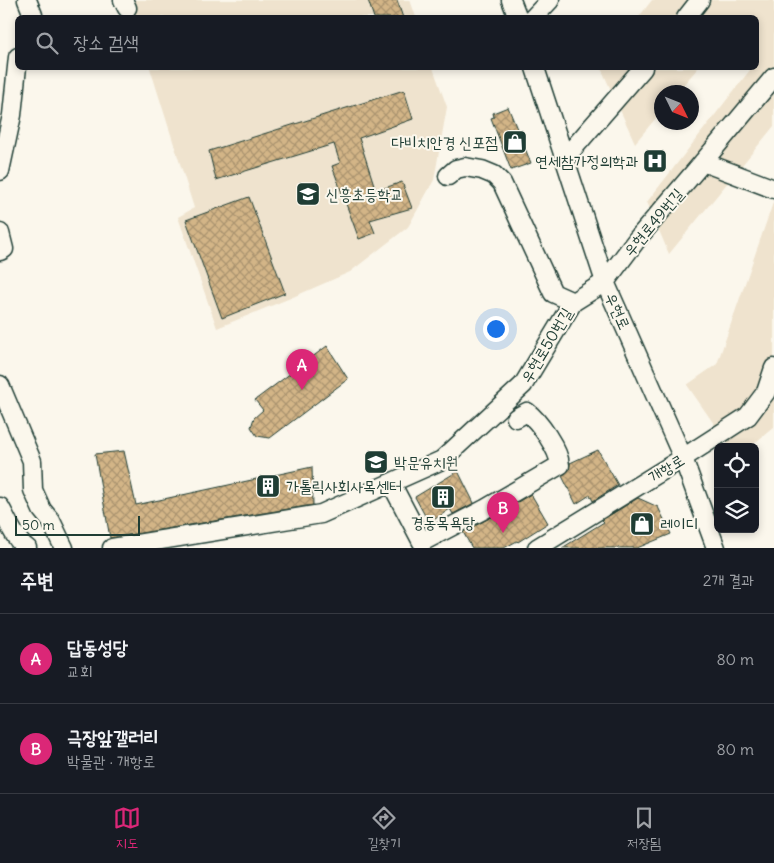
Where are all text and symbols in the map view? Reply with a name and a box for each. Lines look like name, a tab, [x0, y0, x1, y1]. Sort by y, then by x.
search box	[15, 15, 759, 70]
icon: search	[33, 29, 61, 57]
text: 장소 검색	[73, 30, 139, 54]
north arrow	[654, 85, 699, 130]
shop icon: 다비치안경 신포점	[502, 129, 528, 155]
place label: 다비치안경 신포점	[391, 132, 498, 152]
hospital icon: 연세참가정의학과	[642, 148, 668, 174]
place label: 연세참가정의학과	[535, 151, 638, 171]
school or university icon: 신흥초등학교	[295, 181, 321, 207]
place label: 신흥초등학교	[326, 184, 403, 204]
street label: 우현로49번길	[619, 184, 687, 260]
street label: 우현로	[601, 289, 635, 333]
street label: 우현로50번길	[516, 304, 576, 386]
your location	[483, 316, 509, 342]
pin: A	[286, 349, 318, 390]
map controls	[714, 443, 759, 533]
button: locate	[714, 443, 759, 488]
school or university icon: 박문유치원	[363, 449, 389, 475]
street label: 개항로	[644, 449, 688, 487]
place label: 박문유치원	[394, 452, 458, 472]
building icon: 가톨릭사회사목센터	[255, 473, 281, 499]
place label: 가톨릭사회사목센터	[286, 476, 402, 496]
building icon: 경동목욕탕	[430, 484, 456, 510]
button: layers	[714, 488, 759, 533]
pin: B	[487, 492, 519, 533]
shop icon: 레이디	[629, 511, 655, 537]
place label: 경동목욕탕	[411, 512, 475, 532]
scale bar	[15, 513, 140, 536]
place label: 레이디	[660, 514, 699, 534]
text: 50 m	[22, 516, 55, 534]
text: 주변	[20, 567, 54, 594]
text: 2개 결과	[703, 570, 754, 590]
text: 답동성당	[67, 635, 128, 659]
text: A	[31, 649, 41, 669]
text: 80 m	[716, 649, 754, 669]
text: 교회	[67, 661, 93, 681]
text: 극장앞갤러리	[67, 725, 159, 749]
text: B	[31, 739, 41, 759]
text: 80 m	[716, 739, 754, 759]
text: 박물관 · 개항로	[67, 751, 155, 771]
tab: 지도	[113, 804, 141, 853]
tab: 길찾기	[367, 804, 401, 853]
tab: 저장됨	[627, 804, 661, 853]

